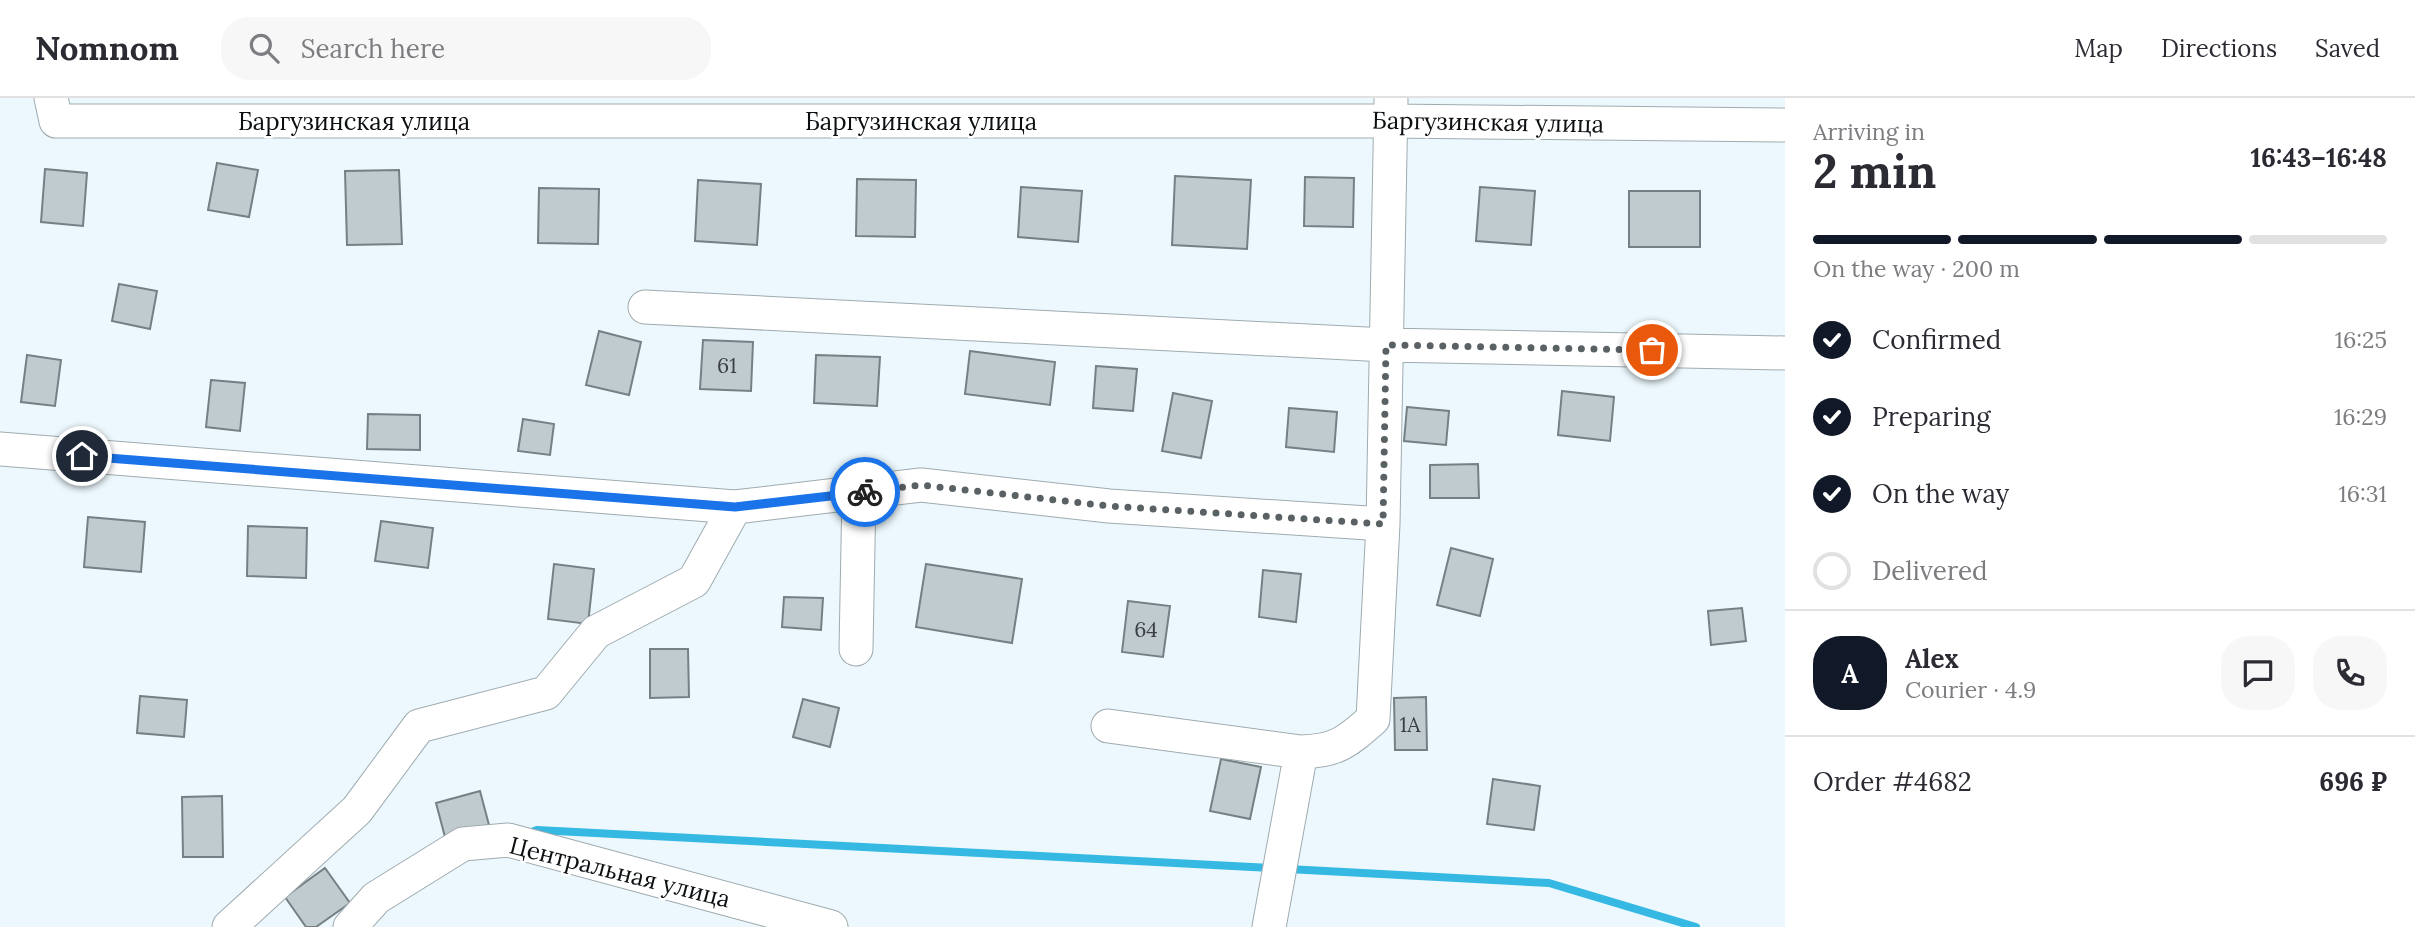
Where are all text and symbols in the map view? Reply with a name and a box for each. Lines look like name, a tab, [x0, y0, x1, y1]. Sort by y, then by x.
search box	[221, 17, 711, 80]
text: Nomnom	[35, 27, 179, 69]
icon: search	[245, 29, 283, 67]
text: Search here	[301, 32, 445, 65]
text: Map	[2074, 33, 2123, 64]
text: Directions	[2161, 33, 2277, 64]
text: Saved	[2315, 33, 2380, 64]
street label: Баргузинская улица	[1372, 104, 1604, 140]
street label: Баргузинская улица	[238, 106, 470, 137]
street label: Баргузинская улица	[805, 106, 1037, 137]
text: Arriving in	[1813, 117, 1925, 146]
text: 16:43–16:48	[2250, 141, 2387, 174]
text: 2 min	[1813, 142, 1936, 201]
text: On the way · 200 m	[1813, 254, 2020, 283]
pin	[1622, 320, 1682, 380]
icon: check	[1813, 321, 1851, 359]
text: Confirmed	[1872, 323, 2001, 356]
text: 16:25	[2335, 325, 2387, 354]
icon: bag	[1633, 331, 1671, 369]
house number: 61	[717, 352, 737, 379]
icon: check	[1813, 398, 1851, 436]
text: Preparing	[1872, 400, 1991, 433]
text: 16:29	[2334, 402, 2387, 431]
pin	[52, 426, 112, 486]
icon: home	[63, 437, 101, 475]
courier	[830, 457, 900, 527]
icon: bike	[846, 473, 884, 511]
icon: check	[1813, 475, 1851, 513]
text: On the way	[1872, 477, 2009, 510]
text: 16:31	[2338, 479, 2387, 508]
text: Delivered	[1872, 554, 1988, 587]
house number: 64	[1134, 616, 1158, 643]
button: chat	[2221, 636, 2295, 710]
button: phone	[2313, 636, 2387, 710]
text: Alex	[1905, 642, 1959, 675]
text: A	[1841, 657, 1859, 690]
text: Courier · 4.9	[1905, 675, 2036, 704]
house number: 1А	[1399, 711, 1421, 738]
text: Order #4682	[1813, 765, 1972, 798]
text: 696 ₽	[2319, 765, 2387, 798]
street label: Центральная улица	[506, 830, 734, 914]

